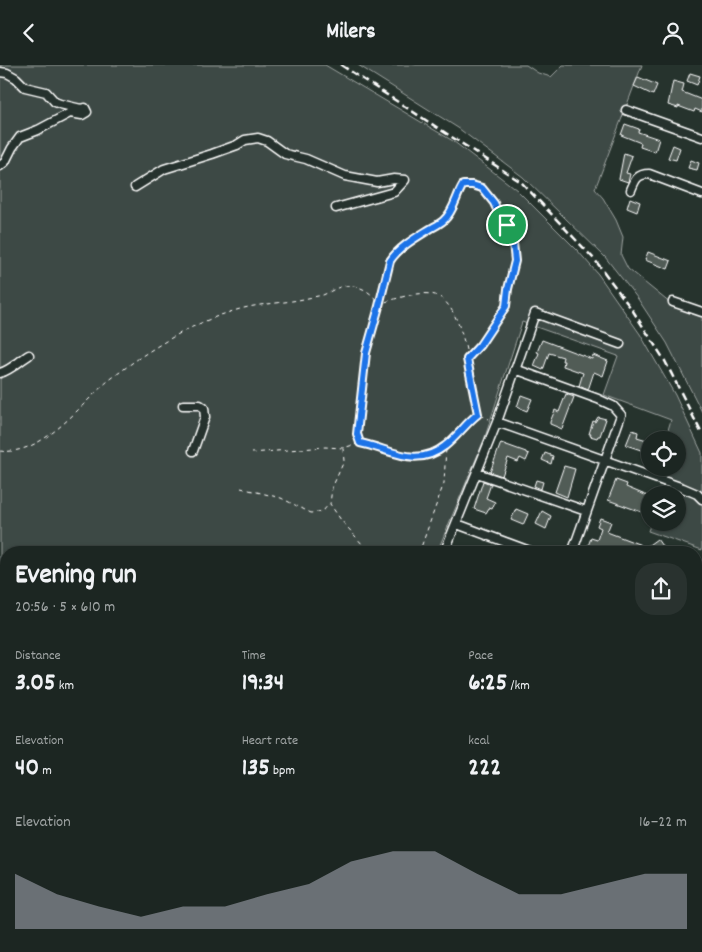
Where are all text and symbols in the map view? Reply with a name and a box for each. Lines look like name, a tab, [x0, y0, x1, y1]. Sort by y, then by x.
text: Milers	[326, 17, 376, 48]
icon: back	[15, 19, 43, 47]
icon: person	[659, 19, 687, 47]
pin	[486, 204, 528, 246]
icon: arrive	[493, 211, 521, 239]
map controls	[641, 431, 686, 531]
button: locate	[641, 431, 686, 476]
button: layers	[641, 486, 686, 531]
text: Evening run	[15, 557, 137, 597]
button: share	[635, 563, 687, 615]
text: 20:56 · 5 × 610 m	[15, 596, 115, 619]
text: Distance	[15, 646, 61, 666]
text: Time	[242, 646, 266, 666]
text: Pace	[468, 646, 493, 666]
text: 3.05	[15, 666, 55, 702]
text: 19:34	[242, 666, 284, 702]
text: 6:25	[468, 666, 507, 702]
text: km	[55, 676, 74, 696]
text: /km	[507, 676, 530, 696]
text: Elevation	[15, 731, 64, 751]
text: Heart rate	[242, 731, 298, 751]
text: kcal	[468, 731, 490, 751]
text: 40	[15, 751, 39, 787]
text: 135	[242, 751, 270, 787]
text: 222	[468, 751, 501, 787]
text: m	[39, 761, 52, 781]
text: bpm	[270, 761, 295, 781]
text: Elevation	[15, 811, 71, 834]
text: 16–22 m	[639, 811, 687, 834]

